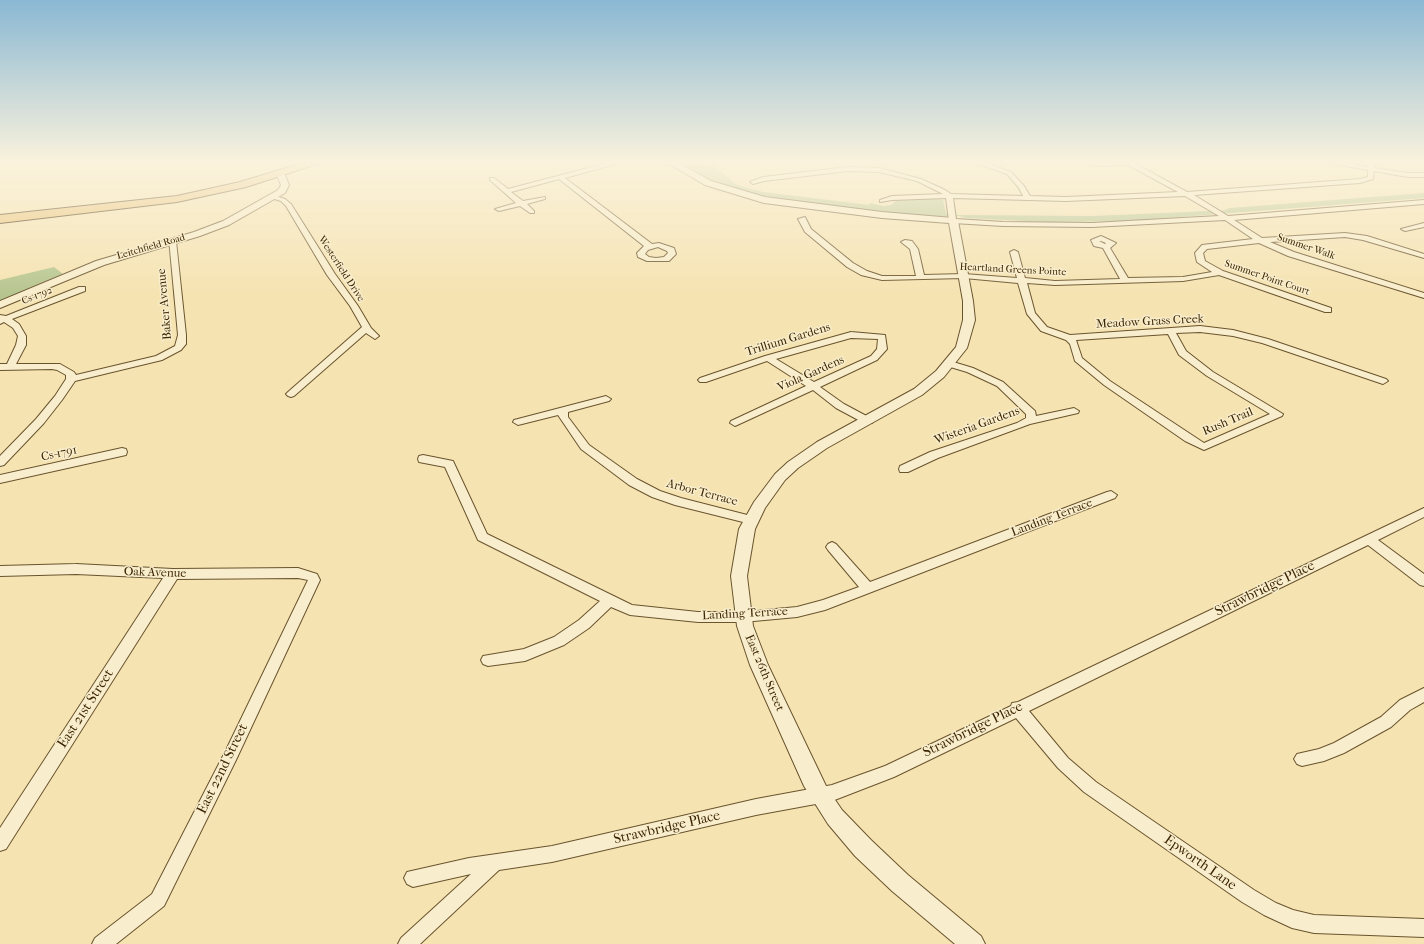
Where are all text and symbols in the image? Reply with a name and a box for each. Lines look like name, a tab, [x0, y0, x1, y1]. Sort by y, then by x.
street label: Summer Walk	[1275, 231, 1337, 263]
street label: Leitchfield Road	[115, 232, 187, 262]
street label: Westerfield Drive	[315, 234, 367, 304]
street label: Summer Point Court	[1223, 258, 1311, 298]
street label: Heartland Greens Pointe	[959, 261, 1067, 279]
street label: Baker Avenue	[155, 268, 175, 340]
street label: Cs-1792	[20, 284, 54, 308]
street label: Meadow Grass Creek	[1096, 312, 1204, 332]
street label: Trillium Gardens	[744, 320, 832, 360]
street label: Viola Gardens	[775, 353, 847, 395]
street label: Wisteria Gardens	[932, 404, 1022, 448]
street label: Rush Trail	[1200, 405, 1256, 439]
street label: Cs-1791	[40, 443, 78, 465]
street label: Arbor Terrace	[665, 477, 739, 509]
street label: Landing Terrace	[1009, 496, 1095, 540]
street label: Strawbridge Place	[1212, 558, 1318, 620]
street label: Oak Avenue	[123, 565, 187, 581]
street label: Landing Terrace	[702, 605, 788, 623]
street label: East 26th Street	[741, 632, 787, 714]
street label: East 21st Street	[54, 666, 118, 752]
street label: Strawbridge Place	[920, 699, 1026, 761]
street label: East 22nd Street	[194, 721, 252, 817]
street label: Strawbridge Place	[612, 808, 722, 848]
street label: Epworth Lane	[1160, 832, 1240, 894]

